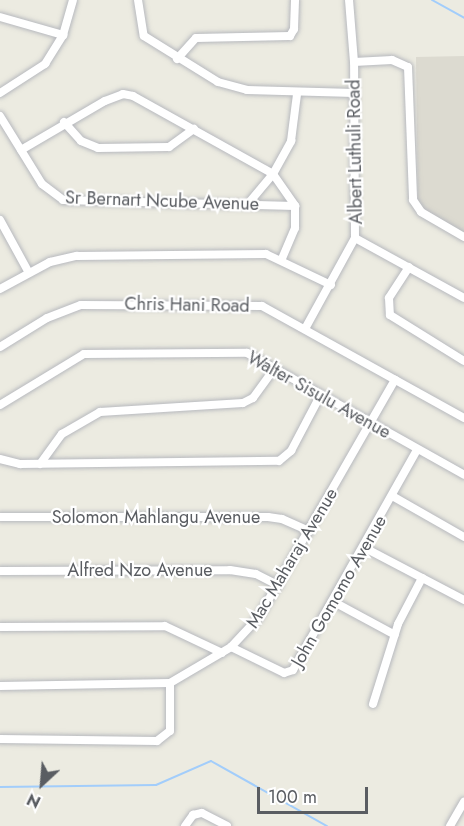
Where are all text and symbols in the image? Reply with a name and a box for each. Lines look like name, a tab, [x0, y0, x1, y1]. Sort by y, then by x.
street label: Albert Luthuli Road	[343, 79, 367, 225]
street label: Sr Bernart Ncube Avenue	[65, 187, 259, 215]
street label: Chris Hani Road	[124, 293, 250, 317]
street label: Walter Sisulu Avenue	[244, 347, 394, 443]
street label: Mac Maharaj Avenue	[242, 484, 342, 632]
street label: Solomon Mahlangu Avenue	[52, 506, 260, 528]
street label: John Gomomo Avenue	[287, 511, 391, 671]
street label: Alfred Nzo Avenue	[67, 559, 213, 581]
north arrow	[12, 754, 72, 814]
scale bar	[260, 775, 371, 813]
text: 100 m	[268, 784, 317, 810]
text: N	[23, 788, 45, 814]

